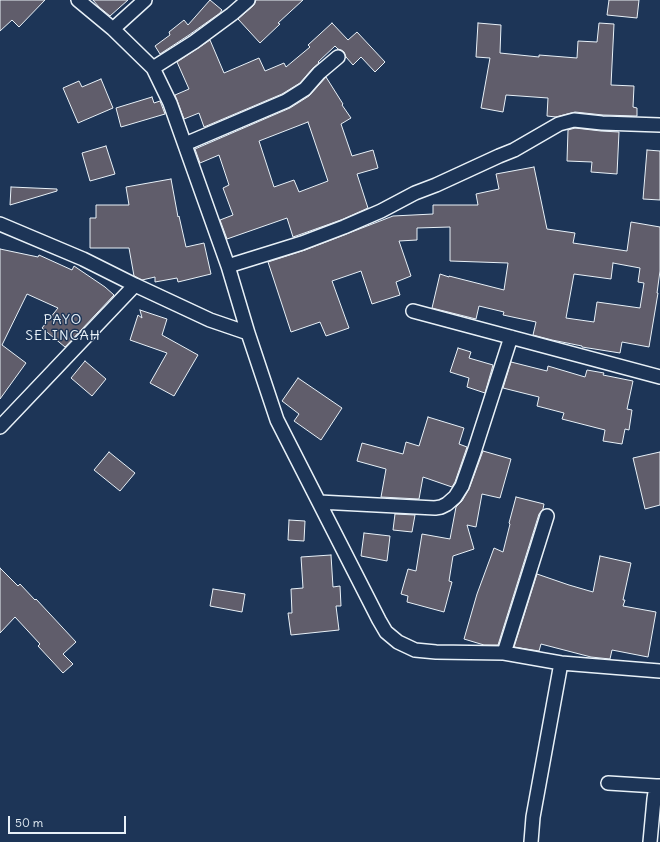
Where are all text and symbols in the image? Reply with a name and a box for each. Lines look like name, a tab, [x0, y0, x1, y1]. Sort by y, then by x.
district label: PAYO SELINCAH	[25, 312, 101, 344]
scale bar	[10, 808, 128, 834]
text: 50 m	[15, 815, 43, 830]

